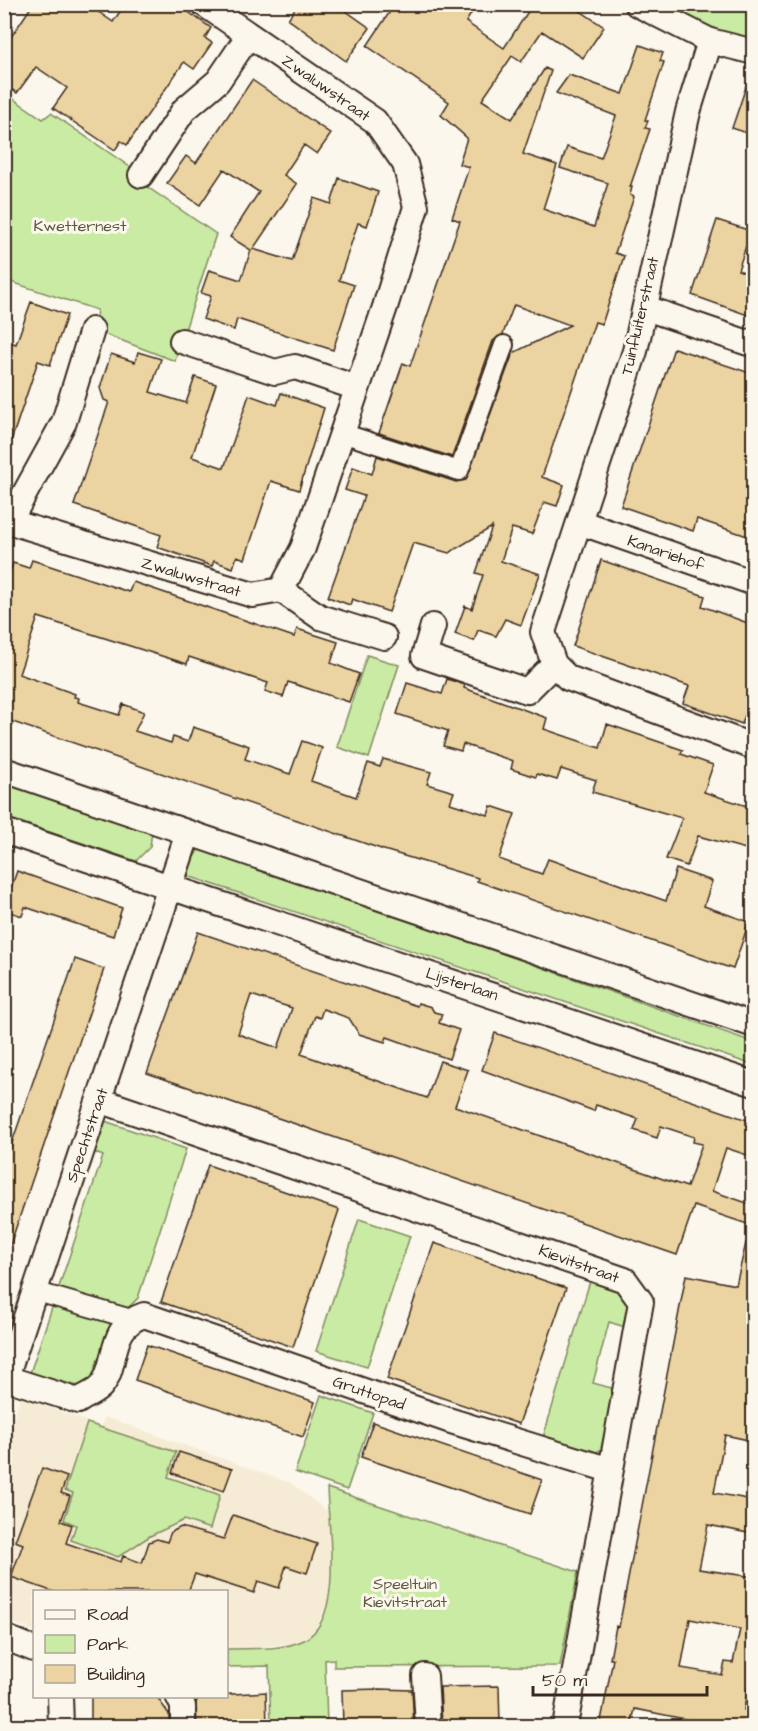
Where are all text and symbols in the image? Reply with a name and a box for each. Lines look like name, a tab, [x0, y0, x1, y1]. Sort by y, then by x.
street label: Zwaluwstraat	[277, 49, 375, 127]
park label: Kwetternest	[34, 215, 127, 237]
street label: Tuinfluiterstraat	[616, 254, 664, 377]
street label: Kanariehof	[624, 530, 708, 577]
street label: Zwaluwstraat	[138, 551, 244, 603]
street label: Lijsterlaan	[423, 962, 501, 1006]
street label: Spechtstraat	[61, 1084, 114, 1185]
street label: Kievitstraat	[536, 1239, 623, 1289]
street label: Gruttopad	[330, 1370, 408, 1416]
park label: Speeltuin Kievitstraat	[363, 1573, 448, 1613]
legend	[33, 1590, 228, 1698]
text: Road	[87, 1602, 128, 1627]
text: Park	[87, 1632, 129, 1657]
scale bar	[533, 1659, 707, 1697]
text: Building	[87, 1662, 145, 1688]
text: 50 m	[542, 1668, 587, 1693]

